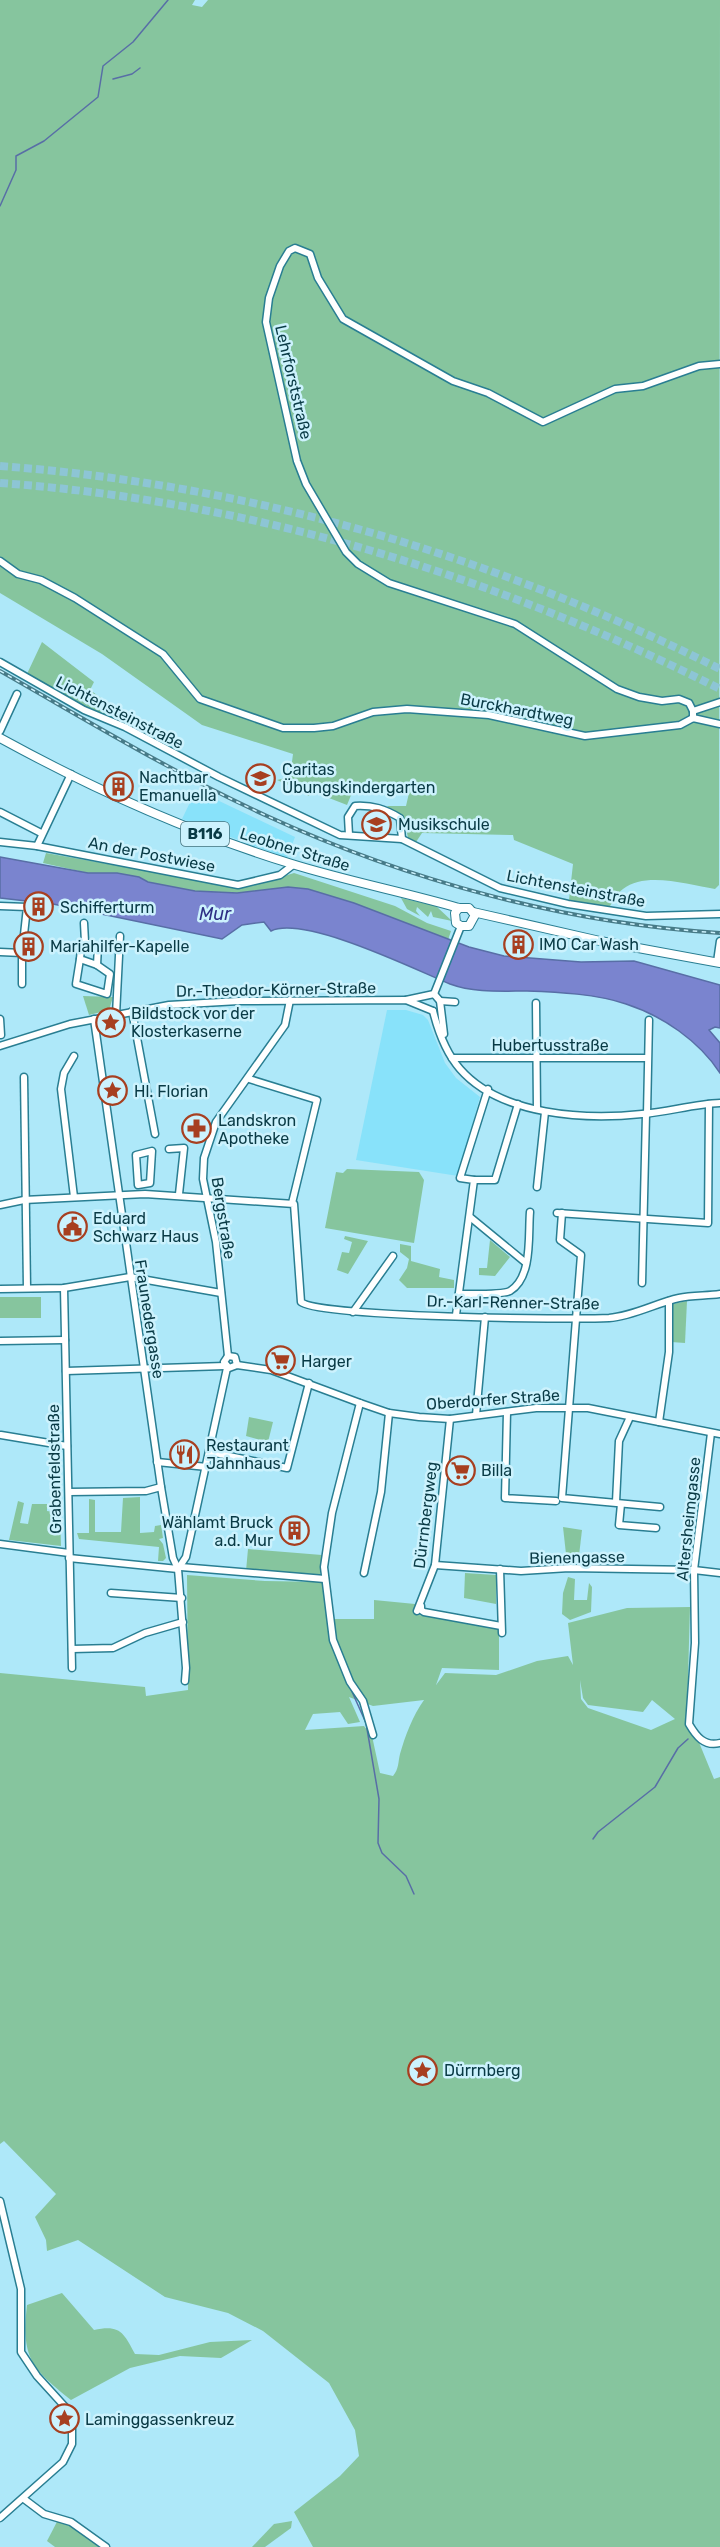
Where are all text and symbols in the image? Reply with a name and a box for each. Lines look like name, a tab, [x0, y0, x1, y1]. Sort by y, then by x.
street label: Lehrforststraße	[271, 323, 316, 441]
street label: Lichtensteinstraße	[53, 672, 187, 753]
street label: Burckhardtweg	[459, 689, 575, 730]
place label: Caritas Übungskindergarten	[282, 760, 435, 797]
school or university icon: Caritas Übungskindergarten	[245, 762, 277, 794]
place label: Nachtbar Emanuella	[139, 768, 217, 805]
building icon: Nachtbar Emanuella	[102, 770, 134, 802]
school or university icon: Musikschule	[361, 808, 393, 840]
place label: Musikschule	[398, 815, 490, 834]
road number: B116	[181, 822, 229, 846]
street label: Leobner Straße	[237, 824, 352, 875]
street label: An der Postwiese	[87, 833, 217, 876]
street label: Lichtensteinstraße	[505, 866, 647, 911]
building icon: Schifferturm	[23, 891, 55, 923]
place label: Schifferturm	[60, 898, 155, 917]
water label: Mur	[199, 903, 232, 925]
building icon: IMO Car Wash	[502, 928, 534, 960]
building icon: Mariahilfer-Kapelle	[13, 930, 45, 962]
place label: IMO Car Wash	[539, 935, 639, 954]
place label: Mariahilfer-Kapelle	[50, 937, 189, 956]
street label: Dr.-Theodor-Körner-Straße	[176, 978, 376, 1001]
place label: Bildstock vor der Klosterkaserne	[131, 1004, 255, 1041]
place icon: Bildstock vor der Klosterkaserne	[94, 1006, 126, 1038]
street label: Hubertusstraße	[491, 1036, 609, 1055]
place icon: Hl. Florian	[97, 1075, 129, 1107]
place label: Hl. Florian	[134, 1082, 208, 1101]
place label: Landskron Apotheke	[218, 1111, 296, 1148]
pharmacy icon: Landskron Apotheke	[181, 1113, 213, 1145]
street label: Bergstraße	[208, 1176, 239, 1260]
place label: Eduard Schwarz Haus	[93, 1209, 199, 1246]
public building icon: Eduard Schwarz Haus	[56, 1211, 88, 1243]
street label: Fraunedergasse	[131, 1258, 168, 1380]
street label: Dr.-Karl-Renner-Straße	[426, 1291, 600, 1314]
supermarket icon: Harger	[264, 1345, 296, 1377]
place label: Harger	[301, 1352, 352, 1371]
street label: Oberdorfer Straße	[426, 1385, 561, 1414]
street label: Grabenfeldstraße	[44, 1404, 65, 1534]
place label: Restaurant Jahnhaus	[206, 1436, 289, 1473]
restaurant icon: Restaurant Jahnhaus	[169, 1438, 201, 1470]
supermarket icon: Billa	[444, 1454, 476, 1486]
street label: Altersheimgasse	[673, 1456, 704, 1582]
street label: Dürrnbergweg	[410, 1461, 441, 1570]
place label: Billa	[481, 1461, 512, 1480]
place label: Wählamt Bruck a.d. Mur	[161, 1513, 274, 1550]
building icon: Wählamt Bruck a.d. Mur	[278, 1515, 310, 1547]
street label: Bienengasse	[529, 1547, 625, 1568]
place icon: Dürrnberg	[407, 2054, 439, 2086]
place label: Dürrnberg	[444, 2061, 520, 2080]
place icon: Laminggassenkreuz	[48, 2403, 80, 2435]
place label: Laminggassenkreuz	[85, 2410, 234, 2429]

